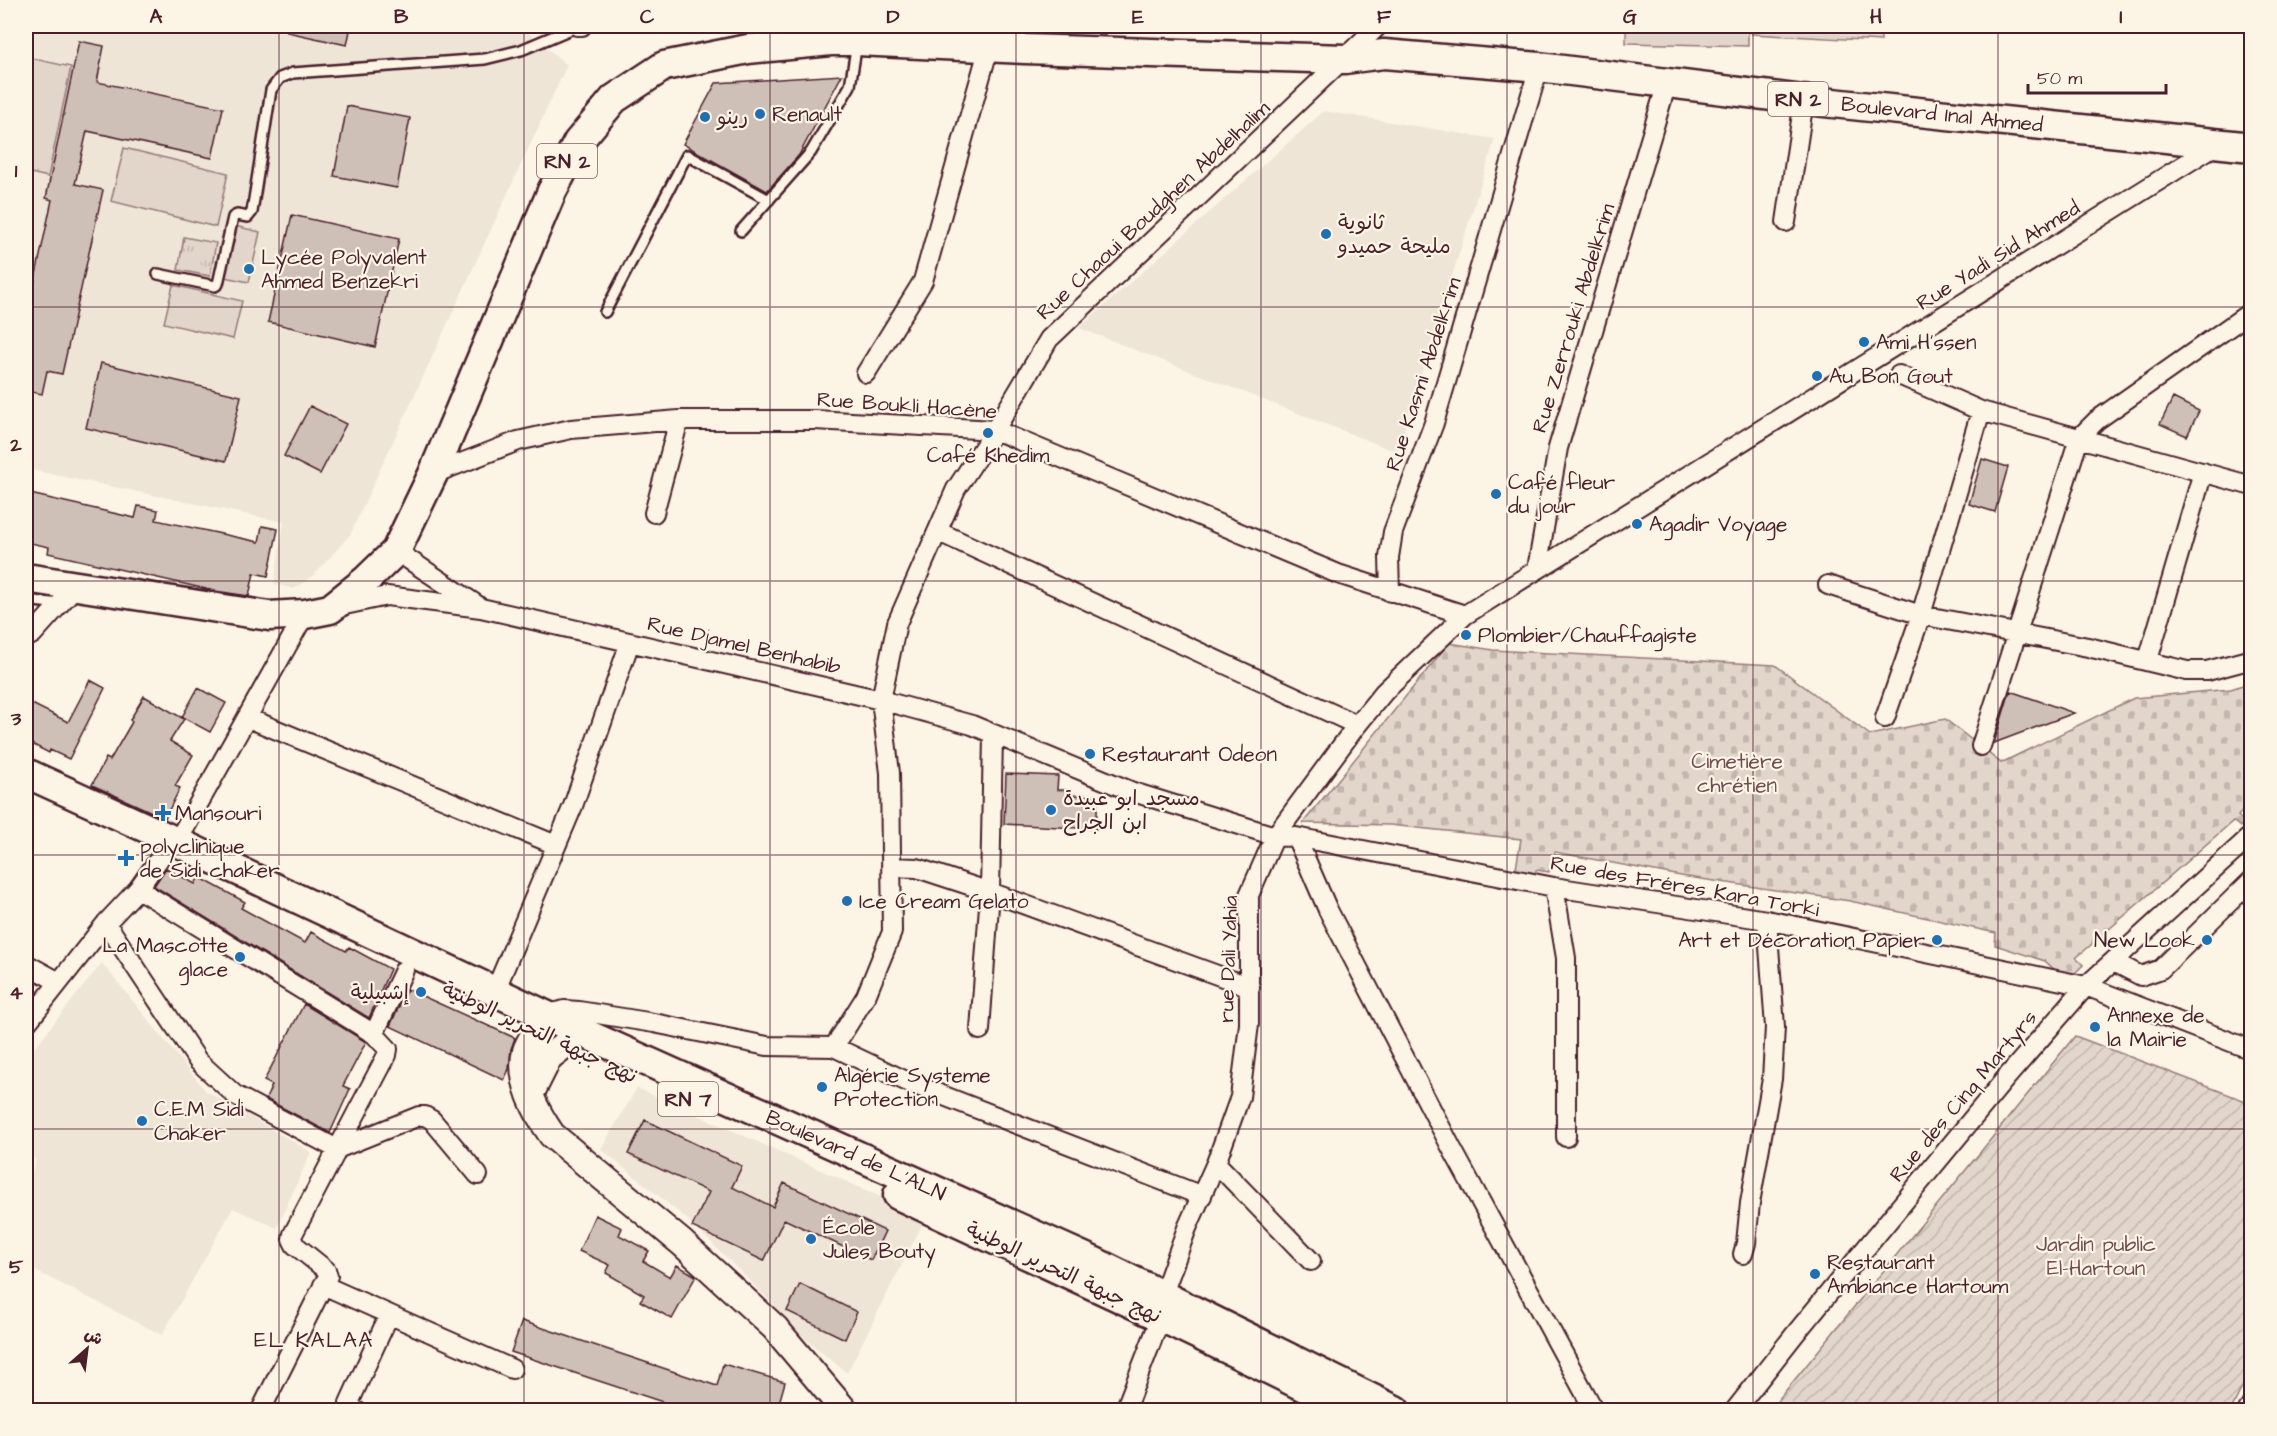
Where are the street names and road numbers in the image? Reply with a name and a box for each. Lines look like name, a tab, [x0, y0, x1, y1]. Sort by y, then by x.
road number: RN 2	[1768, 82, 1828, 116]
street label: Boulevard Inal Ahmed	[1840, 89, 2045, 140]
street label: Rue Chaoui Boudghen Abdelhalim	[1030, 94, 1278, 328]
road number: RN 2	[537, 144, 597, 178]
street label: Rue Yadi Sid Ahmed	[1911, 193, 2086, 317]
street label: Rue Zerrouki Abdelkrim	[1525, 199, 1622, 436]
street label: Rue Kasmi Abdelkrim	[1378, 273, 1469, 475]
street label: Rue Boukli Hacène	[816, 385, 998, 426]
street label: Rue Djamel Benhabib	[644, 609, 844, 682]
street label: Rue des Fréres Kara Torki	[1548, 849, 1822, 924]
street label: rue Dali Yahia	[1212, 895, 1245, 1023]
street label: نهج جبهة التحرير الوطنية	[437, 974, 642, 1091]
street label: Rue des Cinq Martyrs	[1883, 1004, 2045, 1190]
road number: RN 7	[658, 1082, 718, 1116]
street label: Boulevard de L'ALN	[761, 1103, 950, 1208]
street label: نهج جبهة التحرير الوطنية	[961, 1214, 1166, 1331]

